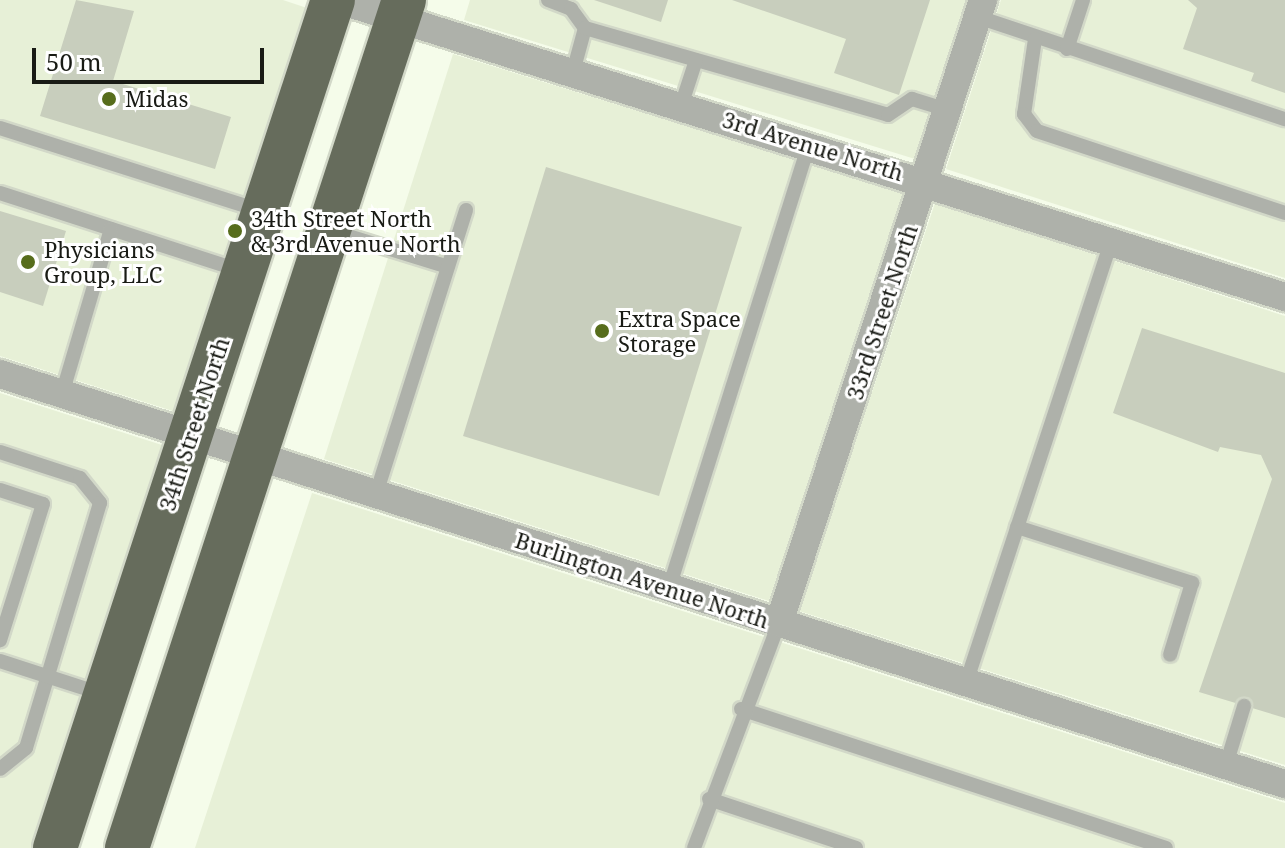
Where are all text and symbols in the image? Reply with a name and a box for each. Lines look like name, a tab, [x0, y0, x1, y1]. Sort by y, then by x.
scale bar	[36, 32, 268, 82]
text: 50 m	[46, 45, 102, 78]
place label: Midas	[125, 86, 188, 112]
marker: Midas	[100, 90, 118, 108]
street label: 3rd Avenue North	[719, 106, 907, 186]
place label: 34th Street North & 3rd Avenue North	[251, 205, 461, 256]
street label: 33rd Street North	[841, 221, 923, 403]
marker: 34th Street North & 3rd Avenue North	[226, 222, 244, 240]
place label: Physicians Group, LLC	[44, 236, 162, 288]
marker: Physicians Group, LLC	[19, 253, 37, 271]
place label: Extra Space Storage	[618, 305, 741, 356]
marker: Extra Space Storage	[593, 322, 611, 340]
street label: 34th Street North	[154, 334, 234, 514]
street label: Burlington Avenue North	[512, 527, 772, 633]

